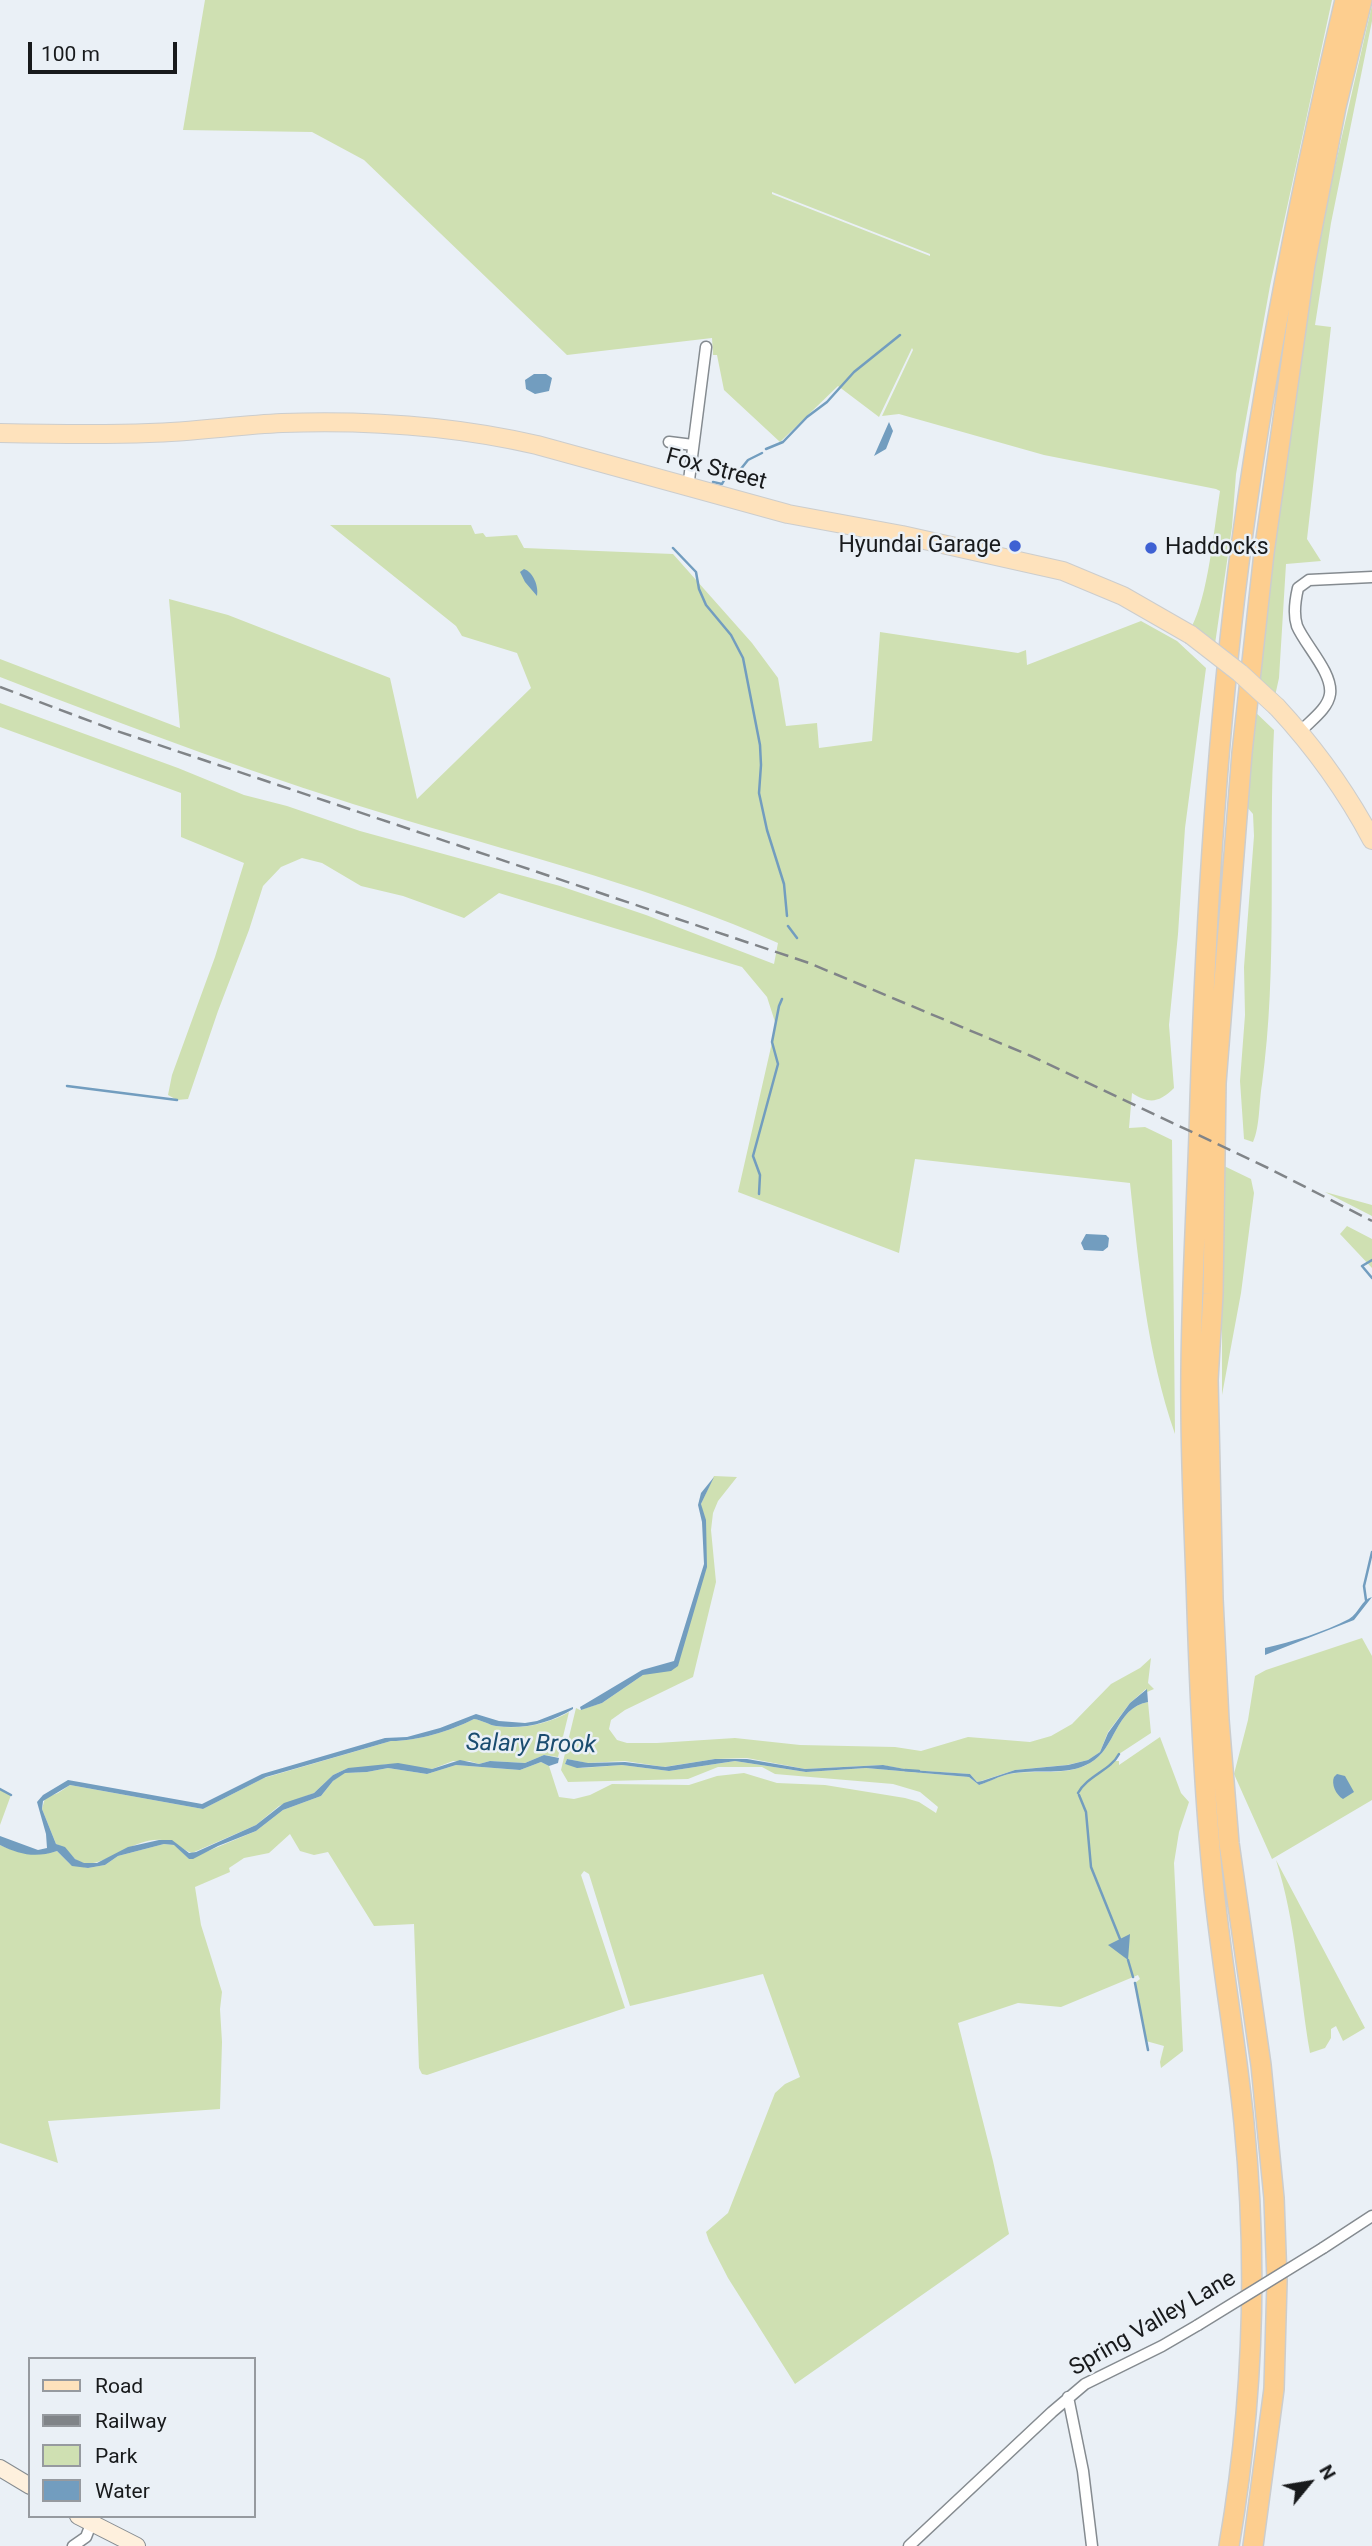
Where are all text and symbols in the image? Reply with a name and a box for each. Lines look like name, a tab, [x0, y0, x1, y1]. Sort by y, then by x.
scale bar	[32, 28, 180, 72]
text: 100 m	[41, 42, 100, 66]
street label: Fox Street	[663, 443, 769, 497]
place label: Hyundai Garage	[838, 532, 1001, 560]
place label: Haddocks	[1165, 534, 1269, 562]
marker: Hyundai Garage	[1007, 538, 1023, 554]
marker: Haddocks	[1143, 540, 1159, 556]
water label: Salary Brook	[466, 1729, 596, 1761]
street label: Spring Valley Lane	[1065, 2265, 1241, 2383]
legend	[28, 2357, 256, 2518]
text: Road	[95, 2374, 143, 2398]
text: Railway	[95, 2409, 167, 2433]
text: Park	[95, 2444, 137, 2468]
north arrow	[1274, 2448, 1344, 2518]
text: N	[1314, 2461, 1341, 2484]
text: Water	[95, 2479, 150, 2503]

